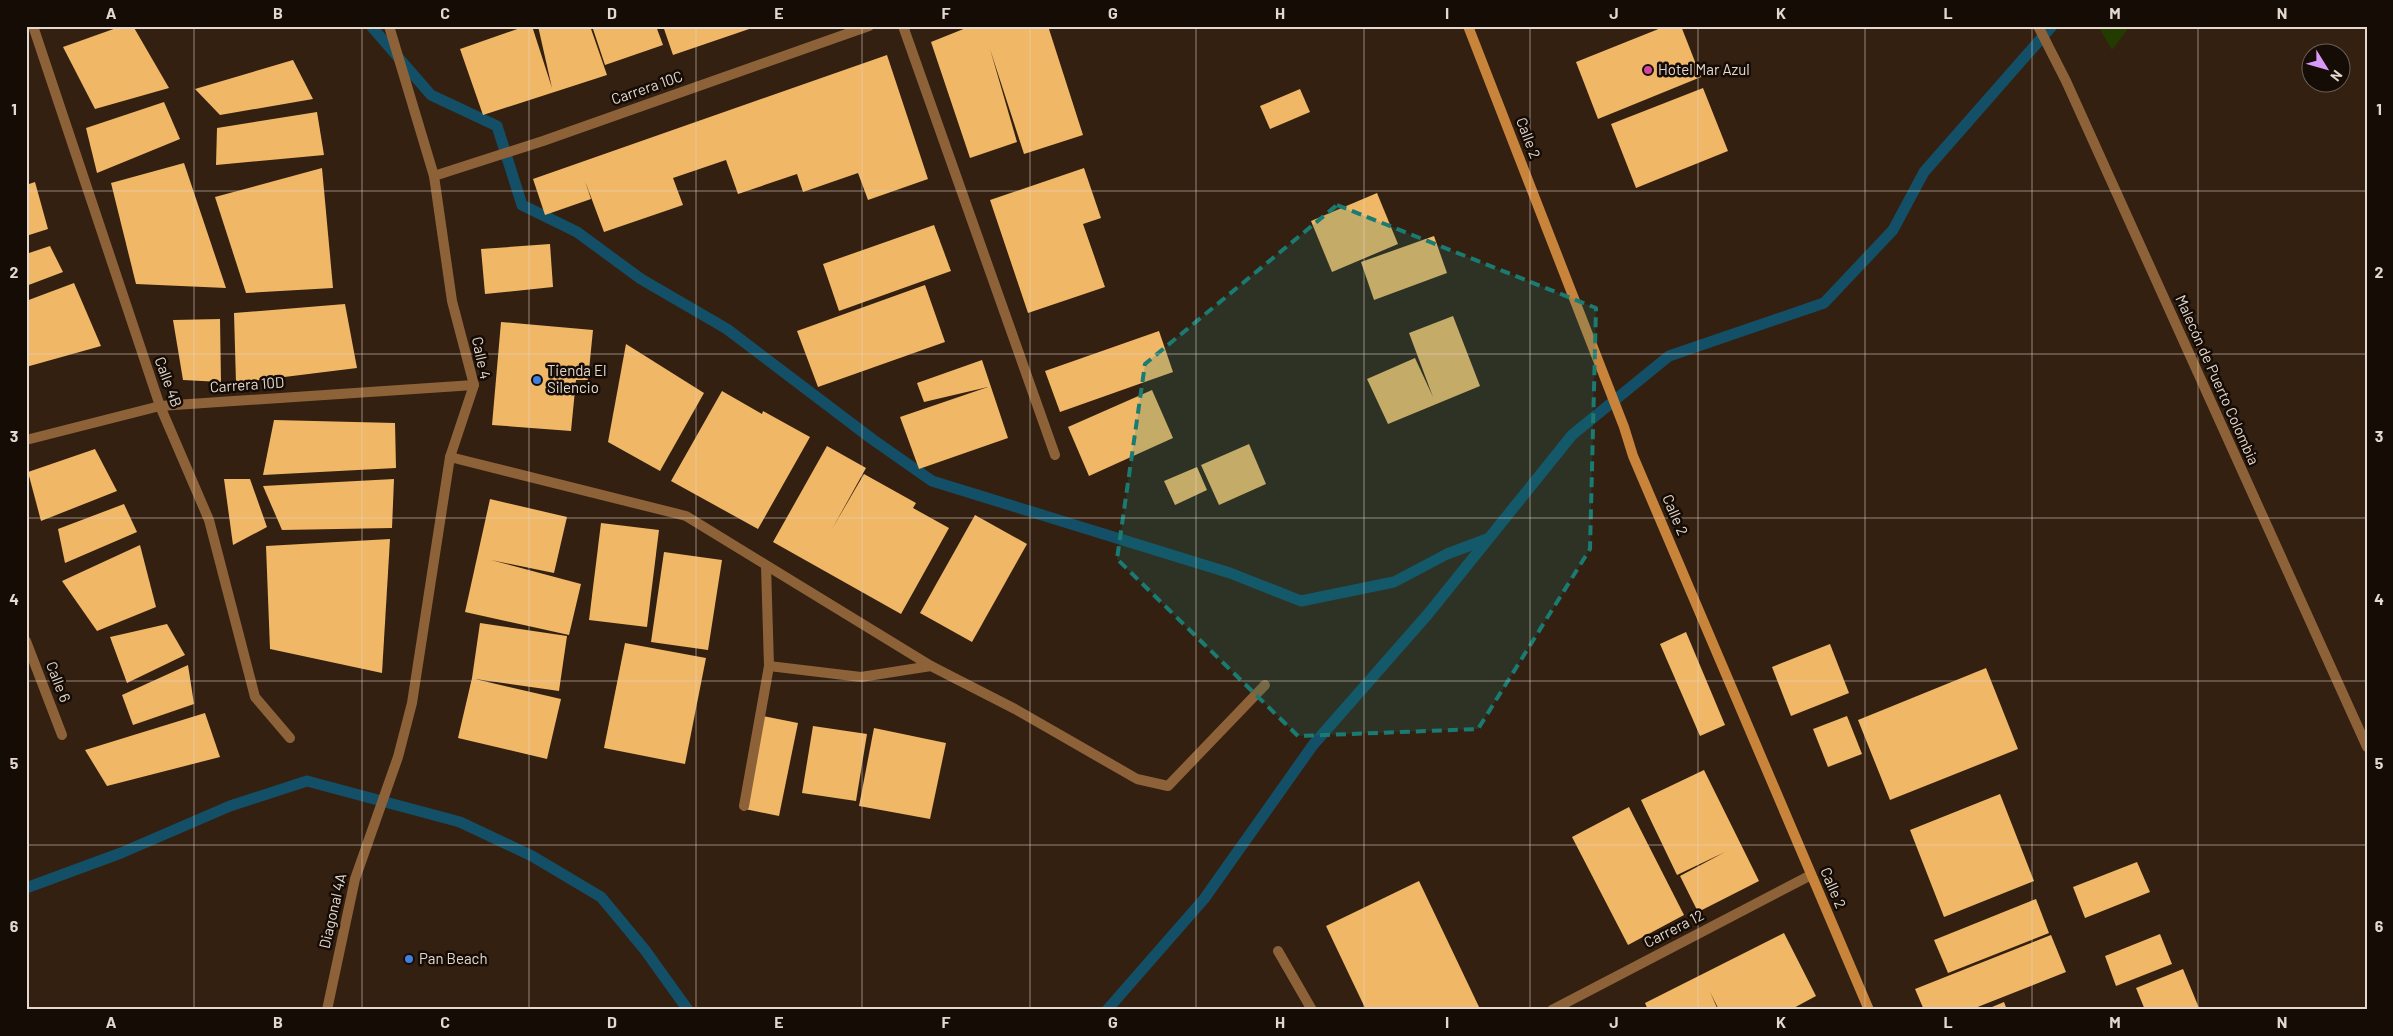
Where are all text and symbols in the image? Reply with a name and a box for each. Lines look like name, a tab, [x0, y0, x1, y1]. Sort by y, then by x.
text: A	[106, 3, 117, 22]
text: B	[273, 3, 283, 22]
text: C	[440, 3, 450, 22]
text: D	[607, 3, 617, 22]
text: E	[774, 3, 784, 22]
text: F	[942, 3, 951, 22]
text: G	[1108, 3, 1118, 22]
text: H	[1275, 3, 1285, 22]
text: I	[1445, 3, 1449, 22]
text: J	[1609, 3, 1619, 22]
text: K	[1776, 3, 1786, 22]
text: L	[1943, 3, 1953, 22]
text: M	[2109, 3, 2121, 22]
text: N	[2277, 3, 2287, 22]
north arrow	[2300, 42, 2350, 92]
place label: Hotel Mar Azul	[1658, 60, 1750, 78]
marker: Hotel Mar Azul	[1642, 64, 1654, 76]
street label: Carrera 10C	[609, 66, 685, 108]
text: N	[2327, 67, 2346, 85]
text: 1	[11, 99, 17, 118]
text: 1	[2376, 99, 2382, 118]
street label: Calle 2	[1513, 115, 1545, 161]
text: 2	[10, 262, 19, 281]
text: 2	[2375, 262, 2384, 281]
street label: Malecón de Puerto Colombia	[2172, 292, 2264, 467]
street label: Calle 4	[469, 335, 495, 381]
street label: Calle 4B	[152, 354, 186, 409]
place label: Tienda El Silencio	[547, 361, 607, 396]
street label: Carrera 10D	[209, 372, 285, 396]
marker: Tienda El Silencio	[531, 374, 543, 386]
text: 3	[10, 426, 18, 445]
text: 3	[2375, 426, 2383, 445]
street label: Calle 2	[1659, 491, 1693, 538]
text: 4	[9, 589, 19, 608]
text: 4	[2374, 589, 2384, 608]
street label: Calle 6	[43, 659, 75, 705]
text: 5	[10, 753, 19, 772]
text: 5	[2375, 753, 2384, 772]
street label: Calle 2	[1817, 864, 1851, 911]
street label: Diagonal 4A	[315, 871, 349, 950]
street label: Carrera 12	[1641, 905, 1707, 951]
text: 6	[10, 916, 19, 935]
text: 6	[2375, 916, 2384, 935]
place label: Pan Beach	[419, 949, 487, 967]
marker: Pan Beach	[403, 953, 415, 965]
text: A	[106, 1012, 117, 1031]
text: B	[273, 1012, 283, 1031]
text: C	[440, 1012, 450, 1031]
text: D	[607, 1012, 617, 1031]
text: E	[774, 1012, 784, 1031]
text: F	[942, 1012, 951, 1031]
text: G	[1108, 1012, 1118, 1031]
text: H	[1275, 1012, 1285, 1031]
text: I	[1445, 1012, 1449, 1031]
text: J	[1609, 1012, 1619, 1031]
text: K	[1776, 1012, 1786, 1031]
text: L	[1943, 1012, 1953, 1031]
text: M	[2109, 1012, 2121, 1031]
text: N	[2277, 1012, 2287, 1031]

